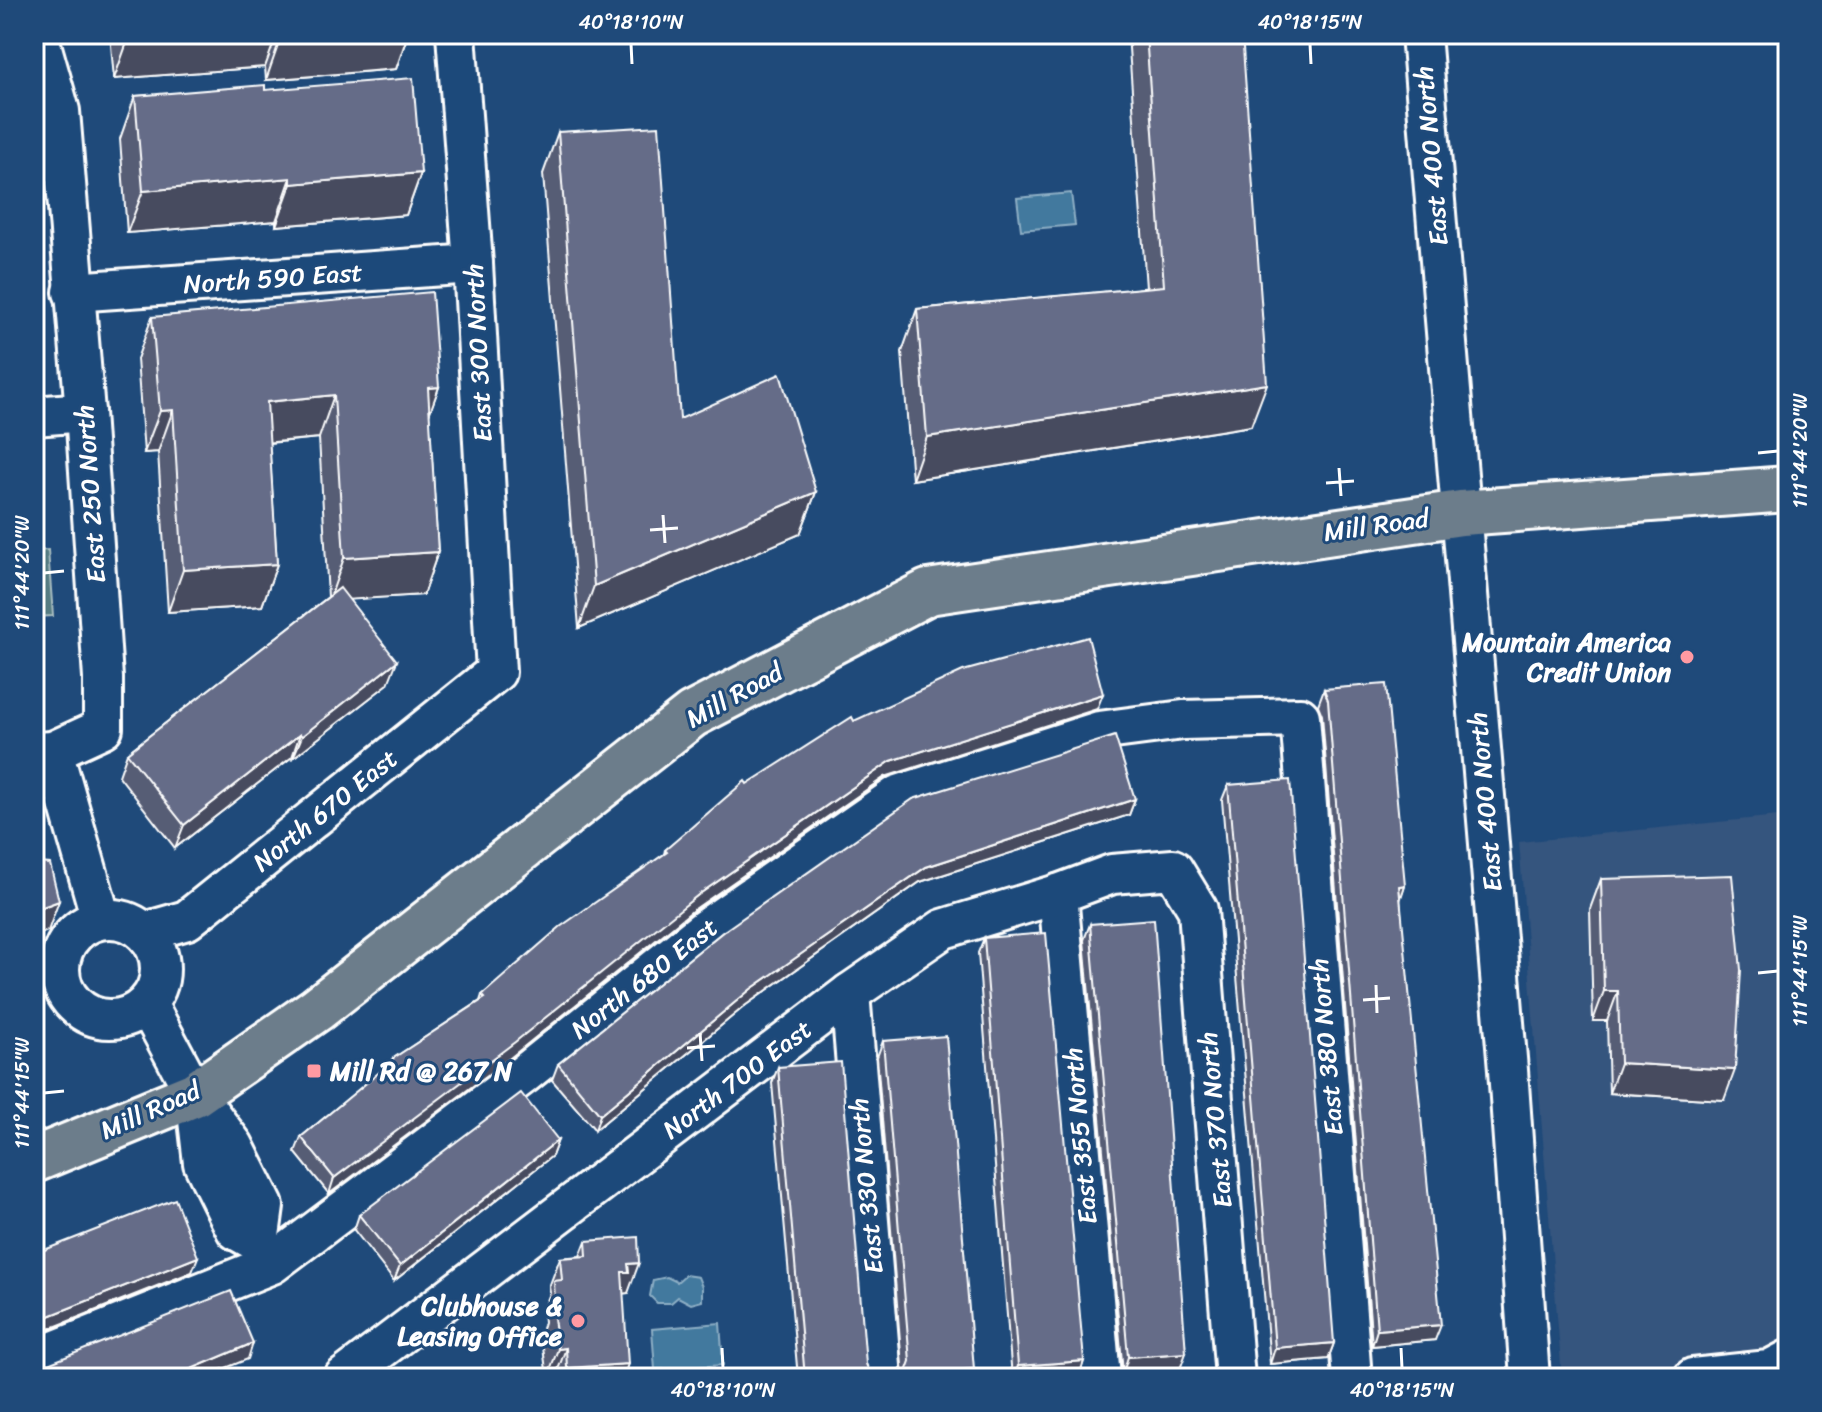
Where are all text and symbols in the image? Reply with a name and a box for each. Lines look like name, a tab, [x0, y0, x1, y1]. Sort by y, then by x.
text: 40°18'10"N	[578, 5, 684, 40]
text: 40°18'15"N	[1258, 5, 1363, 40]
street label: East 400 North	[1400, 64, 1462, 248]
street label: North 590 East	[182, 249, 364, 307]
street label: East 300 North	[450, 263, 506, 443]
text: 111°44'20"W	[1783, 393, 1818, 508]
street label: East 250 North	[61, 403, 119, 585]
street label: Mill Road	[1320, 495, 1434, 555]
text: 111°44'20"W	[5, 515, 40, 630]
place label: Mountain America Credit Union	[1461, 619, 1671, 695]
street label: Mill Road	[677, 648, 793, 741]
marker: Mountain America Credit Union	[1678, 648, 1696, 666]
street label: East 400 North	[1454, 710, 1516, 894]
street label: North 670 East	[242, 736, 408, 884]
street label: North 680 East	[560, 905, 728, 1051]
text: 111°44'15"W	[1783, 915, 1818, 1027]
street label: East 380 North	[1295, 957, 1357, 1137]
street label: North 700 East	[652, 1007, 822, 1151]
street label: East 370 North	[1184, 1030, 1246, 1210]
text: 111°44'15"W	[5, 1037, 40, 1149]
street label: East 355 North	[1049, 1046, 1111, 1226]
place label: Mill Rd @ 267 N	[329, 1048, 513, 1094]
marker: Mill Rd @ 267 N	[305, 1062, 323, 1080]
street label: Mill Road	[92, 1067, 210, 1153]
street label: East 330 North	[835, 1096, 897, 1276]
place label: Clubhouse & Leasing Office	[397, 1283, 563, 1359]
marker: Clubhouse & Leasing Office	[569, 1312, 587, 1330]
text: 40°18'10"N	[670, 1373, 776, 1408]
text: 40°18'15"N	[1350, 1373, 1455, 1408]

